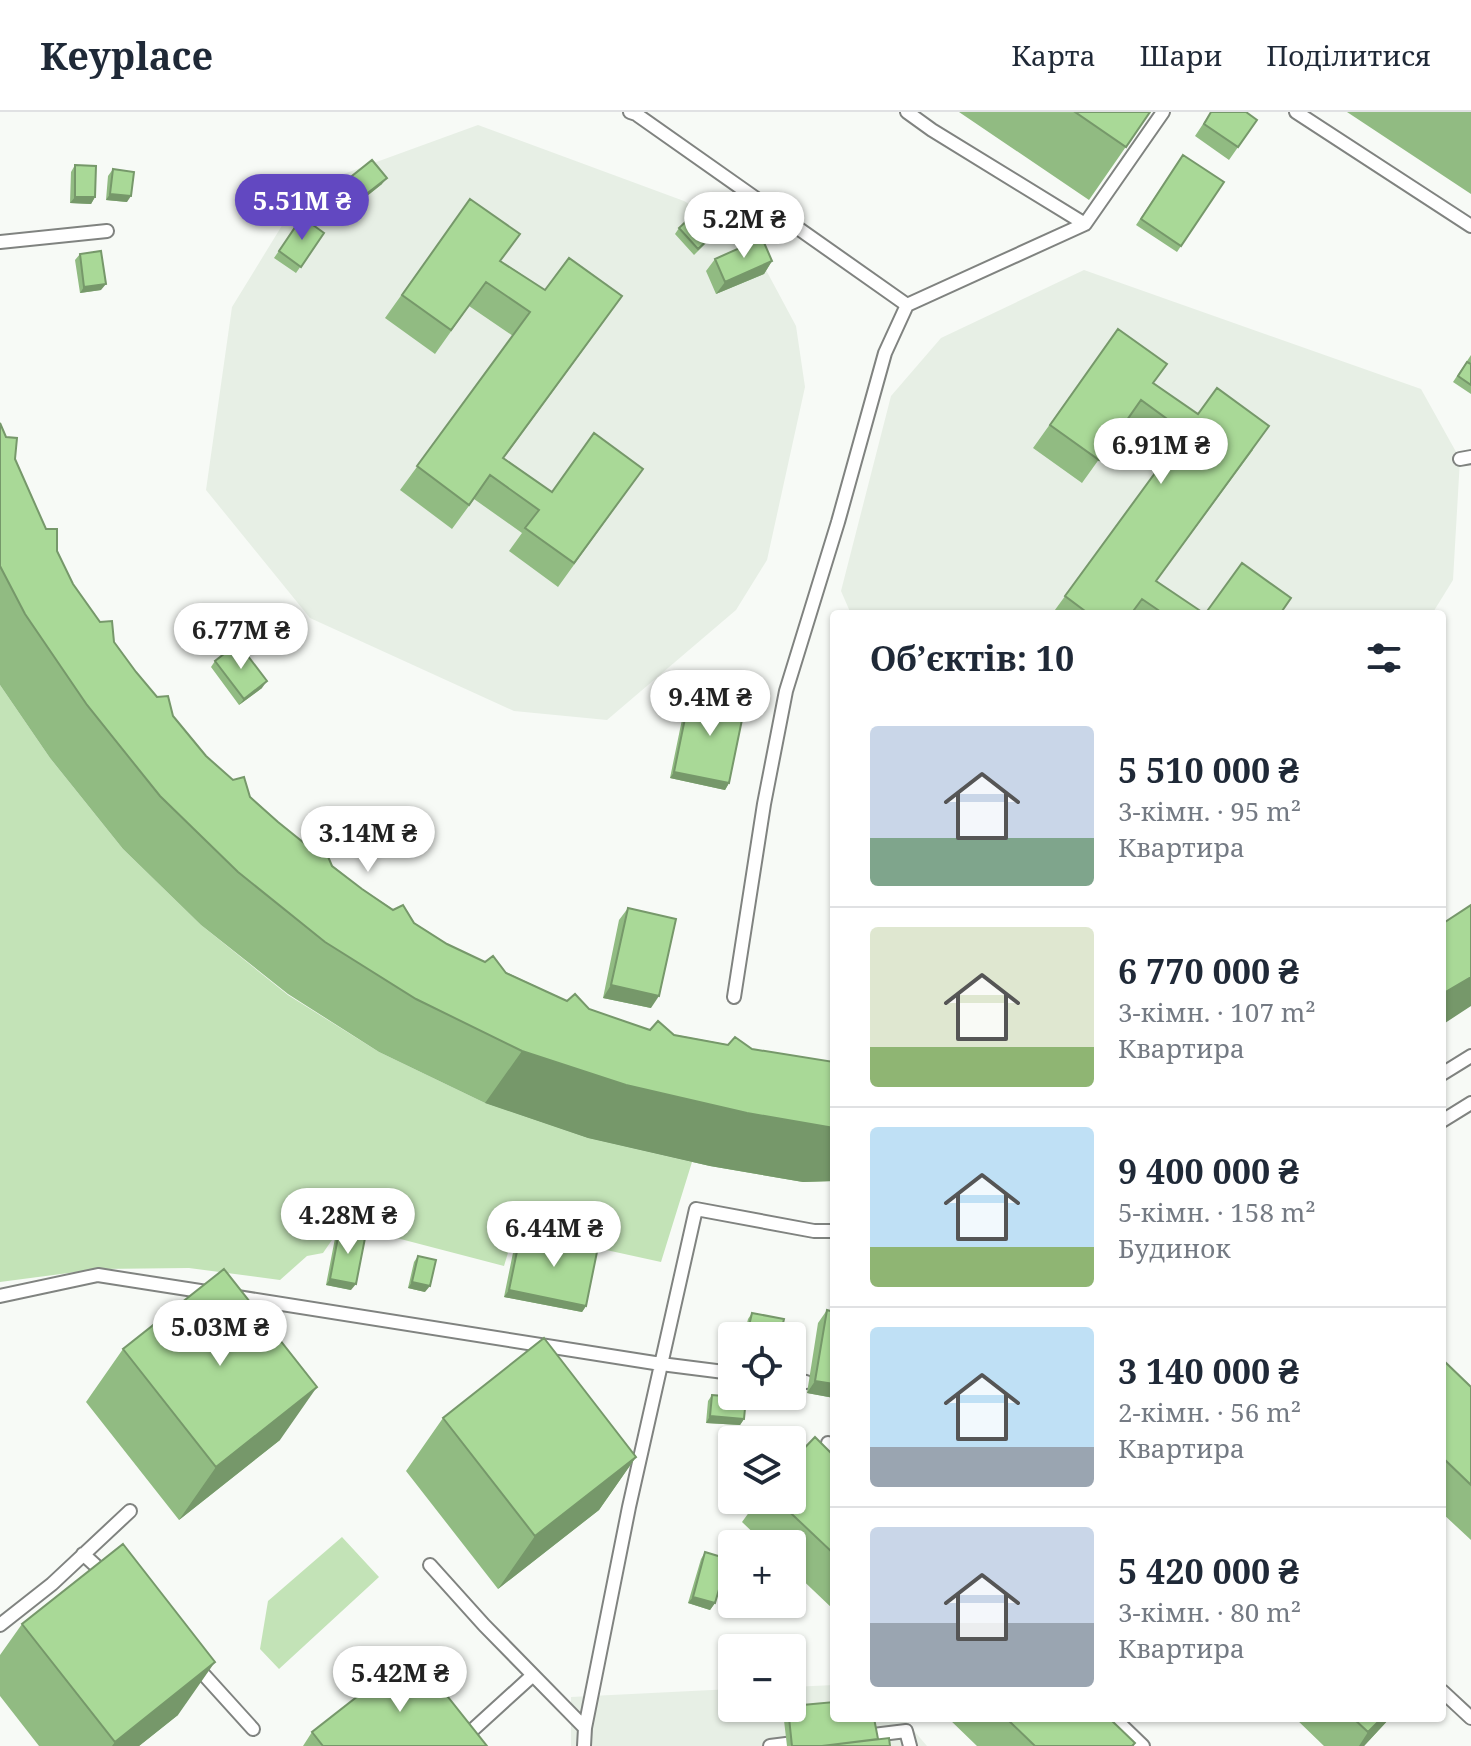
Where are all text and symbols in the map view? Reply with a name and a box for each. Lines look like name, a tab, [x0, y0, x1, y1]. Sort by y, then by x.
text: Keyplace	[40, 29, 213, 81]
text: Карта	[1011, 36, 1096, 74]
text: Шари	[1140, 36, 1222, 74]
text: Поділитися	[1266, 36, 1431, 74]
pin: 5.51M ₴	[228, 174, 376, 242]
text: 5.51M ₴	[253, 182, 351, 218]
pin: 5.2M ₴	[679, 192, 809, 260]
text: 5.2M ₴	[702, 200, 786, 236]
pin: 6.91M ₴	[1087, 418, 1235, 486]
text: 6.91M ₴	[1112, 426, 1210, 462]
pin: 6.77M ₴	[167, 603, 315, 671]
text: 6.77M ₴	[192, 611, 290, 647]
text: Об’єктів: 10	[870, 635, 1074, 681]
icon: filters	[1362, 636, 1406, 680]
pin: 9.4M ₴	[645, 670, 775, 738]
text: 9.4M ₴	[668, 678, 752, 714]
text: 5 510 000 ₴	[1118, 747, 1299, 793]
icon: home	[934, 758, 1030, 854]
text: 3-кімн. · 95 m²	[1118, 793, 1301, 829]
pin: 3.14M ₴	[294, 806, 442, 874]
text: 3.14M ₴	[319, 814, 417, 850]
text: Квартира	[1118, 829, 1245, 865]
text: 6 770 000 ₴	[1118, 948, 1299, 994]
icon: home	[934, 959, 1030, 1055]
text: 3-кімн. · 107 m²	[1118, 994, 1316, 1030]
text: Квартира	[1118, 1030, 1245, 1066]
text: 9 400 000 ₴	[1118, 1148, 1299, 1194]
icon: home	[934, 1159, 1030, 1255]
pin: 4.28M ₴	[274, 1188, 422, 1256]
text: 5-кімн. · 158 m²	[1118, 1194, 1316, 1230]
text: 4.28M ₴	[299, 1196, 397, 1232]
pin: 6.44M ₴	[480, 1201, 628, 1269]
text: 6.44M ₴	[505, 1209, 603, 1245]
text: Будинок	[1118, 1230, 1231, 1266]
pin: 5.03M ₴	[146, 1300, 294, 1368]
text: 5.03M ₴	[171, 1308, 269, 1344]
map controls	[718, 1322, 806, 1722]
button: locate	[718, 1322, 806, 1410]
text: 3 140 000 ₴	[1118, 1348, 1299, 1394]
icon: home	[934, 1359, 1030, 1455]
text: 2-кімн. · 56 m²	[1118, 1394, 1301, 1430]
button: layers	[718, 1426, 806, 1514]
text: Квартира	[1118, 1430, 1245, 1466]
button: +	[718, 1530, 806, 1618]
text: 5 420 000 ₴	[1118, 1548, 1299, 1594]
icon: home	[934, 1559, 1030, 1655]
text: 3-кімн. · 80 m²	[1118, 1594, 1301, 1630]
text: Квартира	[1118, 1630, 1245, 1666]
button: −	[718, 1634, 806, 1722]
pin: 5.42M ₴	[326, 1646, 474, 1714]
text: 5.42M ₴	[351, 1654, 449, 1690]

